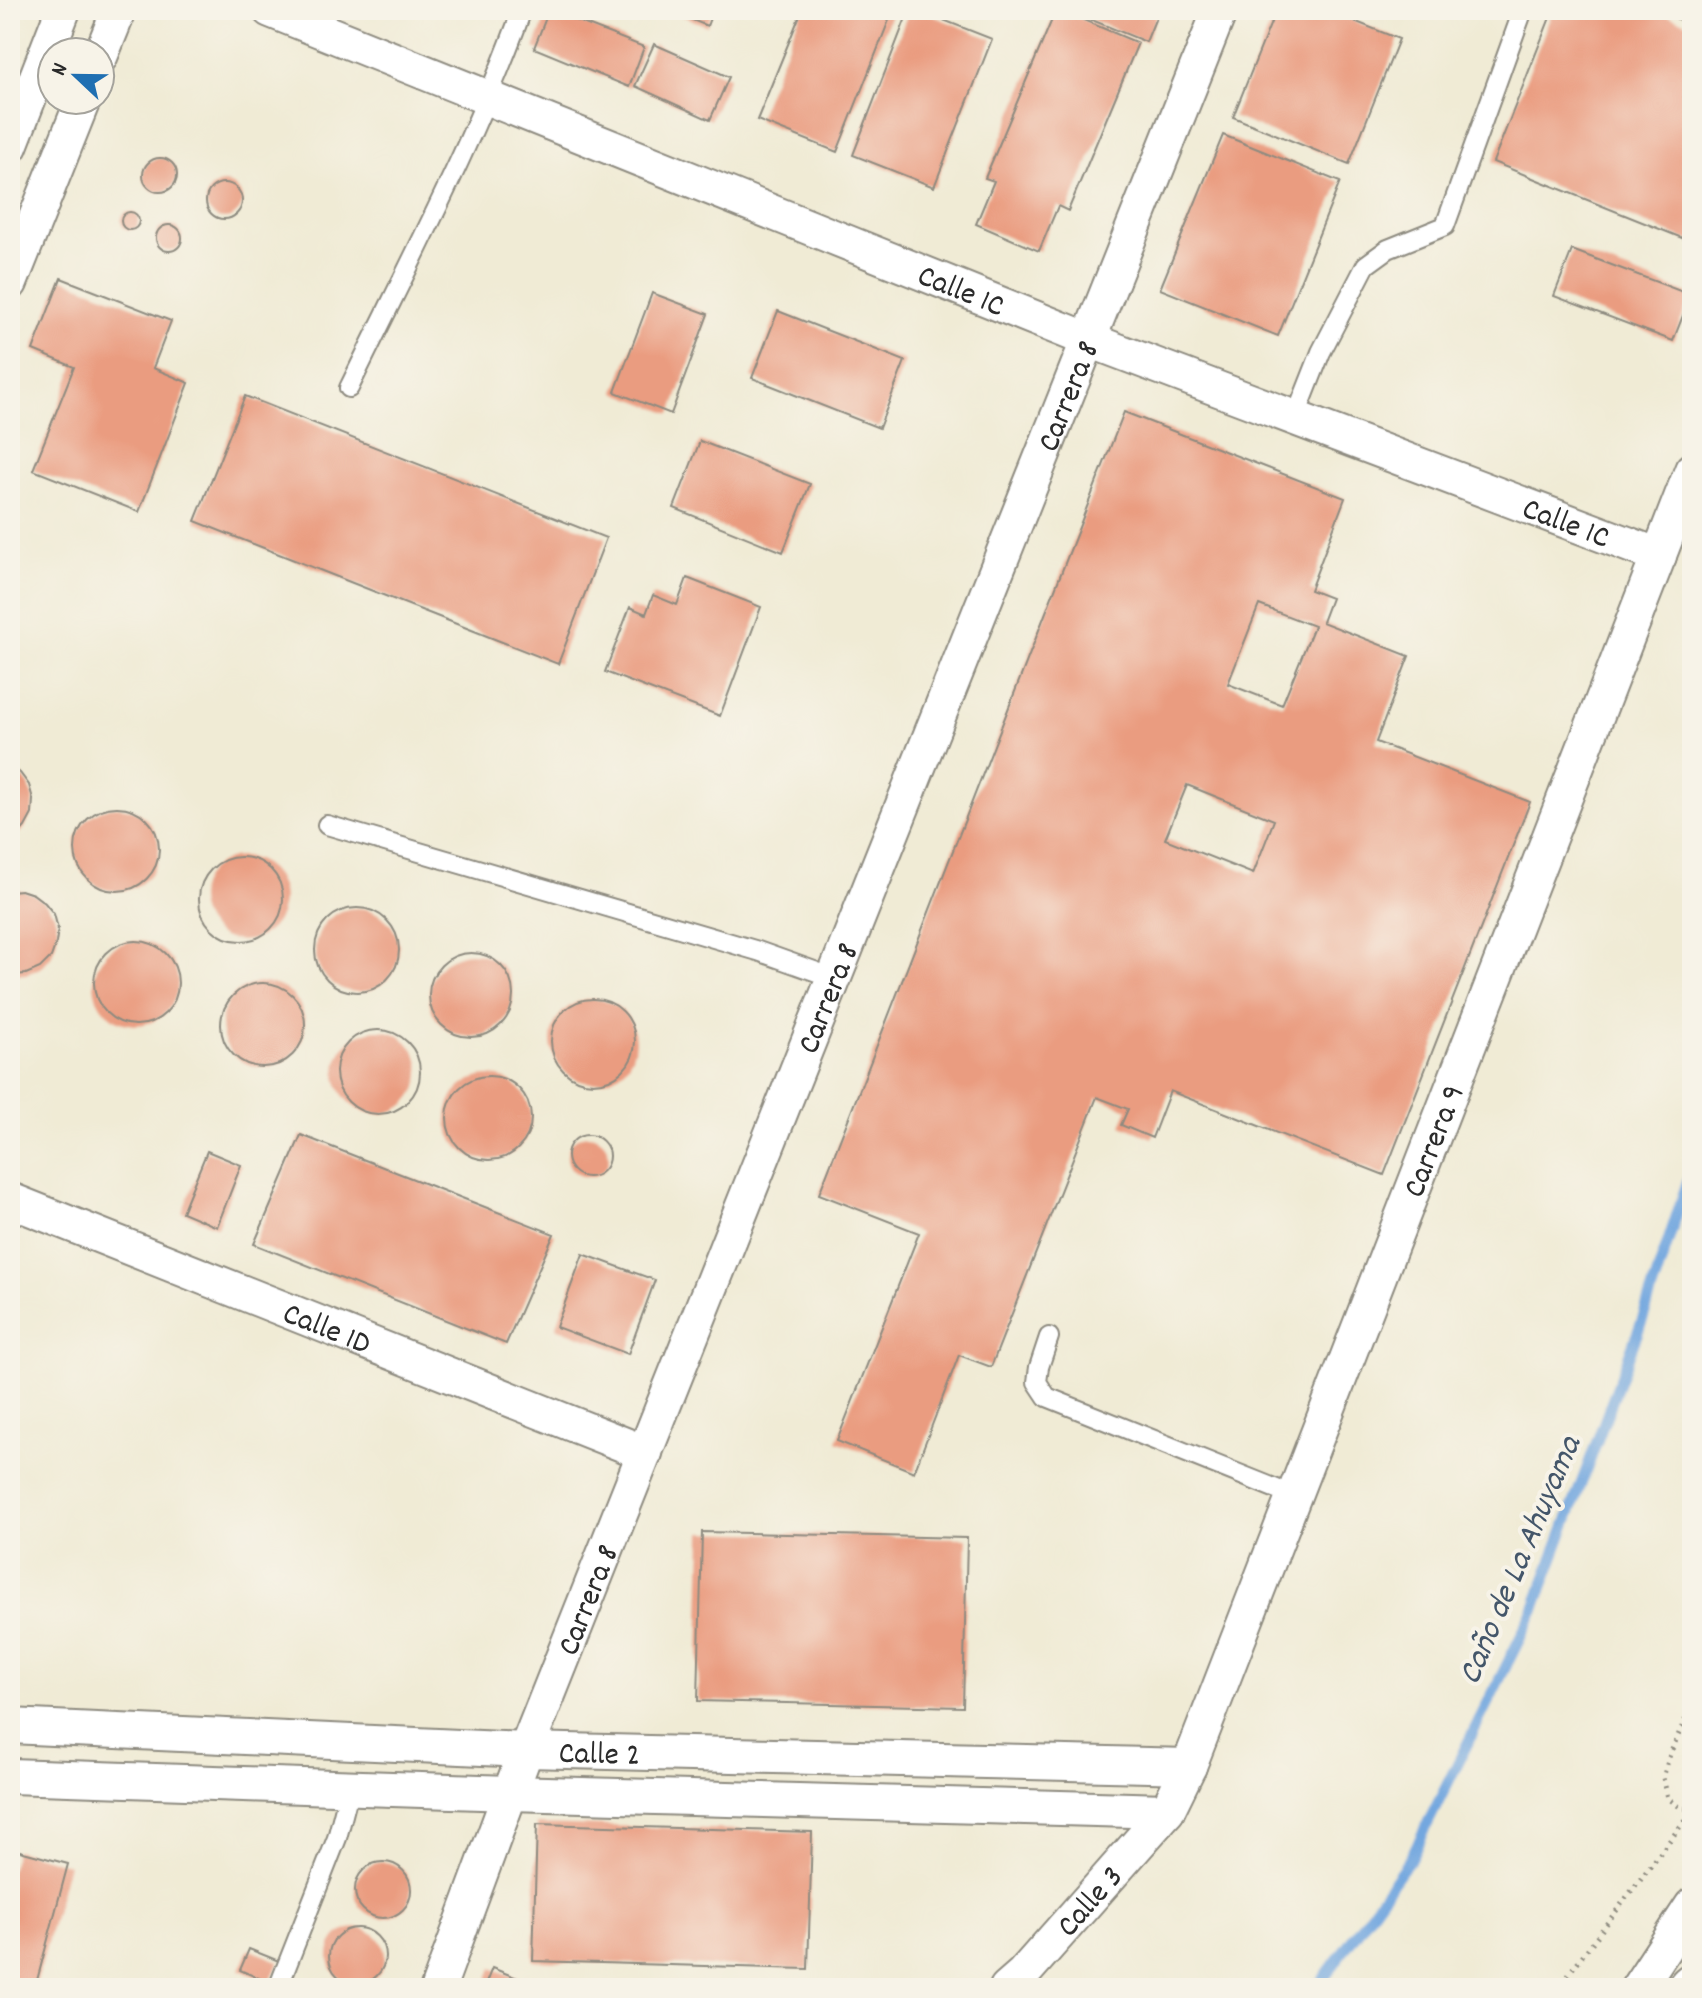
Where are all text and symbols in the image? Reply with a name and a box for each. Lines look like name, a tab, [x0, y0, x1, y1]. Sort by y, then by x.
north arrow	[36, 36, 116, 116]
text: N	[44, 59, 77, 81]
street label: Calle 1C	[910, 255, 1011, 332]
street label: Carrera 8	[1028, 335, 1114, 460]
street label: Calle 1C	[1515, 488, 1615, 563]
street label: Carrera 8	[788, 937, 874, 1062]
street label: Carrera 9	[1394, 1079, 1479, 1205]
street label: Calle 1D	[275, 1293, 377, 1369]
water label: Caño de La Ahuyama	[1448, 1427, 1597, 1693]
street label: Carrera 8	[548, 1539, 634, 1663]
street label: Calle 2	[558, 1733, 641, 1781]
street label: Calle 3	[1048, 1857, 1136, 1949]

